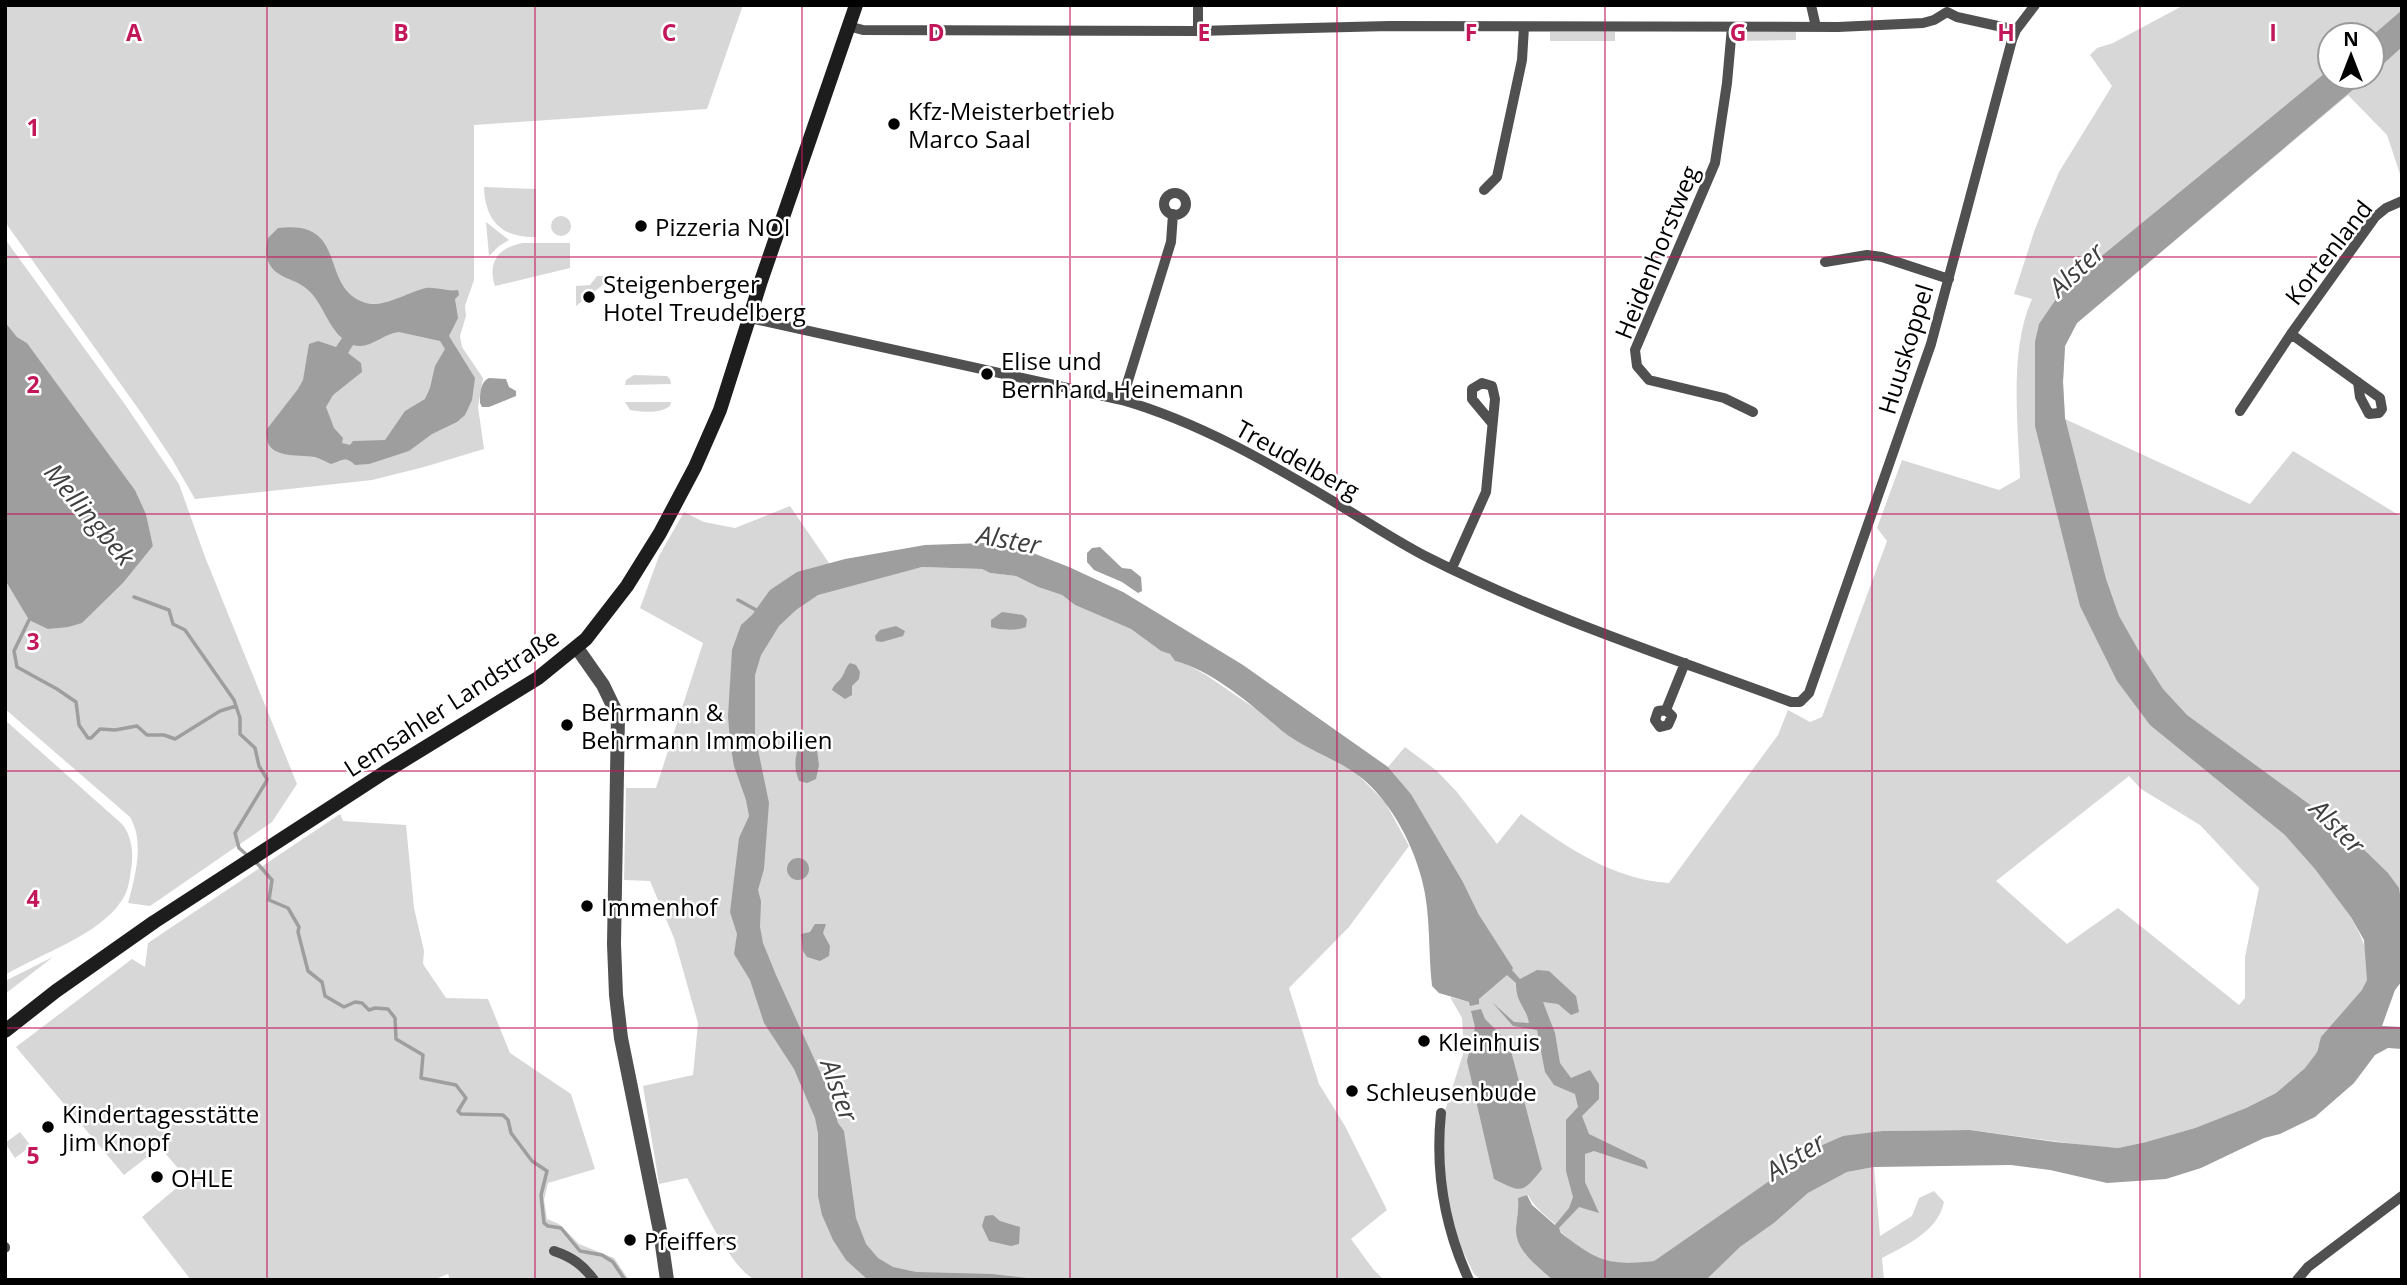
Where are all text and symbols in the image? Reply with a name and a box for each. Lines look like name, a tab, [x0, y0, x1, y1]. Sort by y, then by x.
text: A	[126, 16, 142, 48]
text: B	[393, 16, 409, 48]
text: C	[662, 16, 676, 48]
text: D	[927, 16, 945, 48]
text: E	[1198, 16, 1210, 48]
text: F	[1465, 16, 1477, 48]
text: G	[1730, 16, 1746, 48]
text: H	[1997, 16, 2015, 48]
text: I	[2269, 16, 2277, 48]
north arrow	[2316, 21, 2386, 91]
text: N	[2343, 26, 2359, 52]
place label: Kfz-Meisterbetrieb Marco Saal	[908, 94, 1115, 155]
text: 1	[26, 111, 40, 143]
marker: Kfz-Meisterbetrieb Marco Saal	[886, 116, 902, 132]
street label: Heidenhorstweg	[1606, 160, 1706, 344]
street label: Kortenland	[2277, 193, 2379, 311]
place label: Pizzeria NOI	[655, 210, 790, 243]
marker: Pizzeria NOI	[633, 218, 649, 234]
water label: Alster	[2039, 233, 2113, 305]
place label: Steigenberger Hotel Treudelberg	[603, 267, 806, 328]
street label: Huuskoppel	[1870, 280, 1940, 418]
marker: Steigenberger Hotel Treudelberg	[581, 289, 597, 305]
place label: Elise und Bernhard Heinemann	[1001, 344, 1244, 405]
marker: Elise und Bernhard Heinemann	[979, 366, 995, 382]
text: 2	[26, 368, 40, 400]
street label: Treudelberg	[1230, 411, 1366, 507]
water label: Mellingbek	[36, 455, 144, 574]
water label: Alster	[972, 515, 1045, 563]
street label: Lemsahler Landstraße	[337, 620, 565, 784]
text: 3	[26, 625, 40, 657]
place label: Behrmann & Behrmann Immobilien	[581, 695, 832, 756]
marker: Behrmann & Behrmann Immobilien	[559, 717, 575, 733]
water label: Alster	[2301, 789, 2375, 863]
text: 4	[26, 882, 40, 914]
place label: Immenhof	[601, 890, 719, 923]
marker: Immenhof	[579, 898, 595, 914]
place label: Kleinhuis	[1438, 1025, 1540, 1058]
marker: Kleinhuis	[1416, 1033, 1432, 1049]
water label: Alster	[812, 1052, 868, 1128]
place label: Schleusenbude	[1366, 1075, 1537, 1108]
marker: Schleusenbude	[1344, 1083, 1360, 1099]
place label: Kindertagesstätte Jim Knopf	[60, 1097, 259, 1158]
marker: Kindertagesstätte Jim Knopf	[40, 1119, 56, 1135]
water label: Alster	[1757, 1123, 1833, 1189]
text: 5	[26, 1139, 40, 1171]
place label: OHLE	[171, 1161, 233, 1194]
marker: OHLE	[149, 1169, 165, 1185]
place label: Pfeiffers	[644, 1224, 737, 1257]
marker: Pfeiffers	[622, 1232, 638, 1248]

